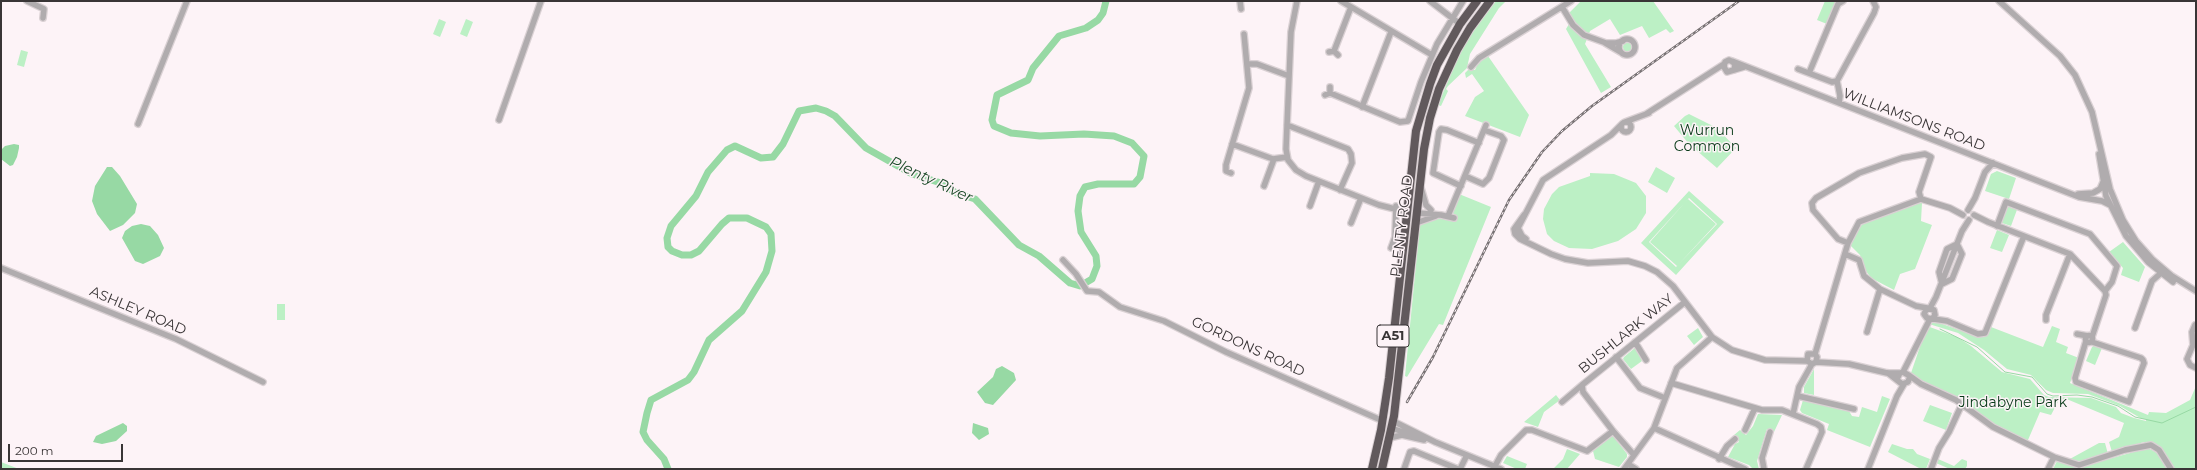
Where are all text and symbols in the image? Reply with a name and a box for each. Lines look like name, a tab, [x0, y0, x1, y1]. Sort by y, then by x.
street label: WILLIAMSONS ROAD	[1840, 85, 1988, 155]
park label: Wurrun Common	[1674, 123, 1740, 156]
water label: Plenty River	[887, 153, 975, 207]
street label: PLENTY ROAD	[1387, 174, 1417, 278]
street label: ASHLEY ROAD	[87, 283, 189, 339]
street label: BUSHLARK WAY	[1575, 291, 1677, 377]
street label: GORDONS ROAD	[1189, 313, 1307, 381]
road number: A51	[1377, 325, 1409, 347]
park label: Jindabyne Park	[1959, 395, 2067, 411]
scale bar	[10, 436, 125, 462]
text: 200 m	[15, 443, 54, 458]

